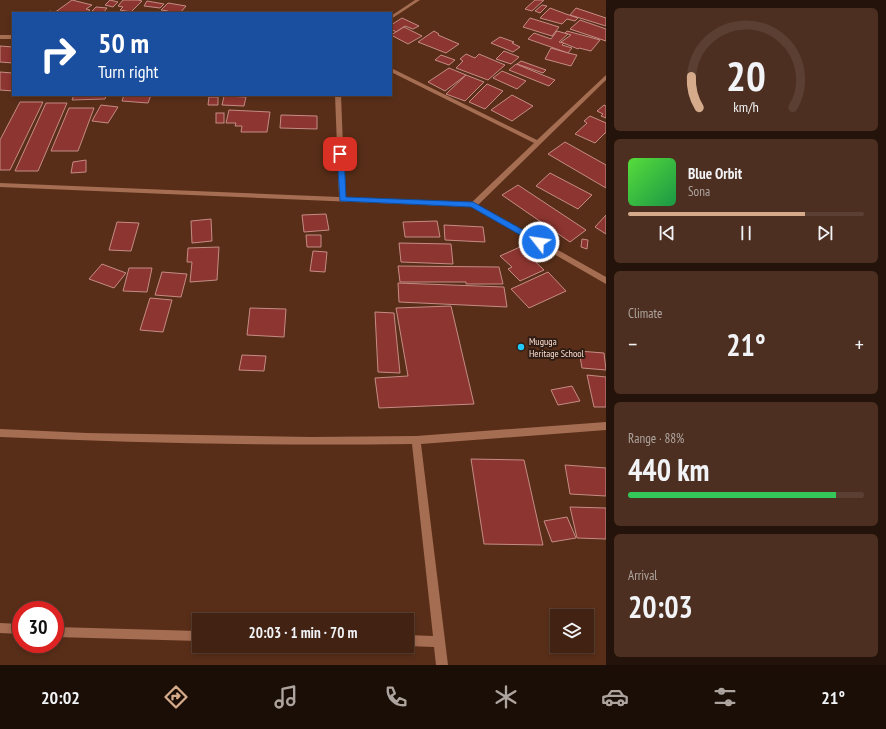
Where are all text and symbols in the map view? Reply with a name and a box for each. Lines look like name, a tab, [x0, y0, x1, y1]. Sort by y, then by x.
text: 50 m	[98, 24, 149, 61]
icon: right	[32, 28, 84, 80]
text: 20	[726, 49, 766, 102]
text: Turn right	[98, 60, 158, 83]
text: km/h	[733, 96, 759, 115]
pin	[323, 137, 357, 171]
icon: arrive	[329, 143, 351, 165]
text: Blue Orbit	[688, 164, 742, 183]
text: Sona	[688, 183, 710, 200]
position arrow	[518, 221, 560, 263]
icon: previous	[656, 222, 678, 244]
icon: pause	[735, 222, 757, 244]
icon: next	[814, 222, 836, 244]
text: Climate	[628, 305, 662, 322]
text: 21°	[726, 325, 766, 364]
text: −	[628, 330, 637, 358]
text: +	[855, 330, 864, 358]
place label: Muguga Heritage School	[529, 335, 585, 360]
marker: Muguga Heritage School	[516, 342, 526, 352]
text: Range · 88%	[628, 430, 684, 447]
text: 440 km	[628, 450, 709, 489]
text: Arrival	[628, 567, 657, 584]
text: 20:03	[628, 587, 693, 626]
speed limit sign: 30	[12, 601, 64, 653]
map controls	[550, 609, 594, 653]
button: layers	[550, 609, 594, 653]
text: 20:03 · 1 min · 70 m	[249, 623, 357, 642]
icon: directions	[162, 683, 190, 711]
icon: music	[272, 683, 300, 711]
icon: phone	[382, 683, 410, 711]
icon: climate	[492, 683, 520, 711]
icon: car	[601, 683, 629, 711]
icon: filters	[711, 683, 739, 711]
text: 20:02	[41, 686, 80, 709]
text: 21°	[821, 686, 845, 709]

